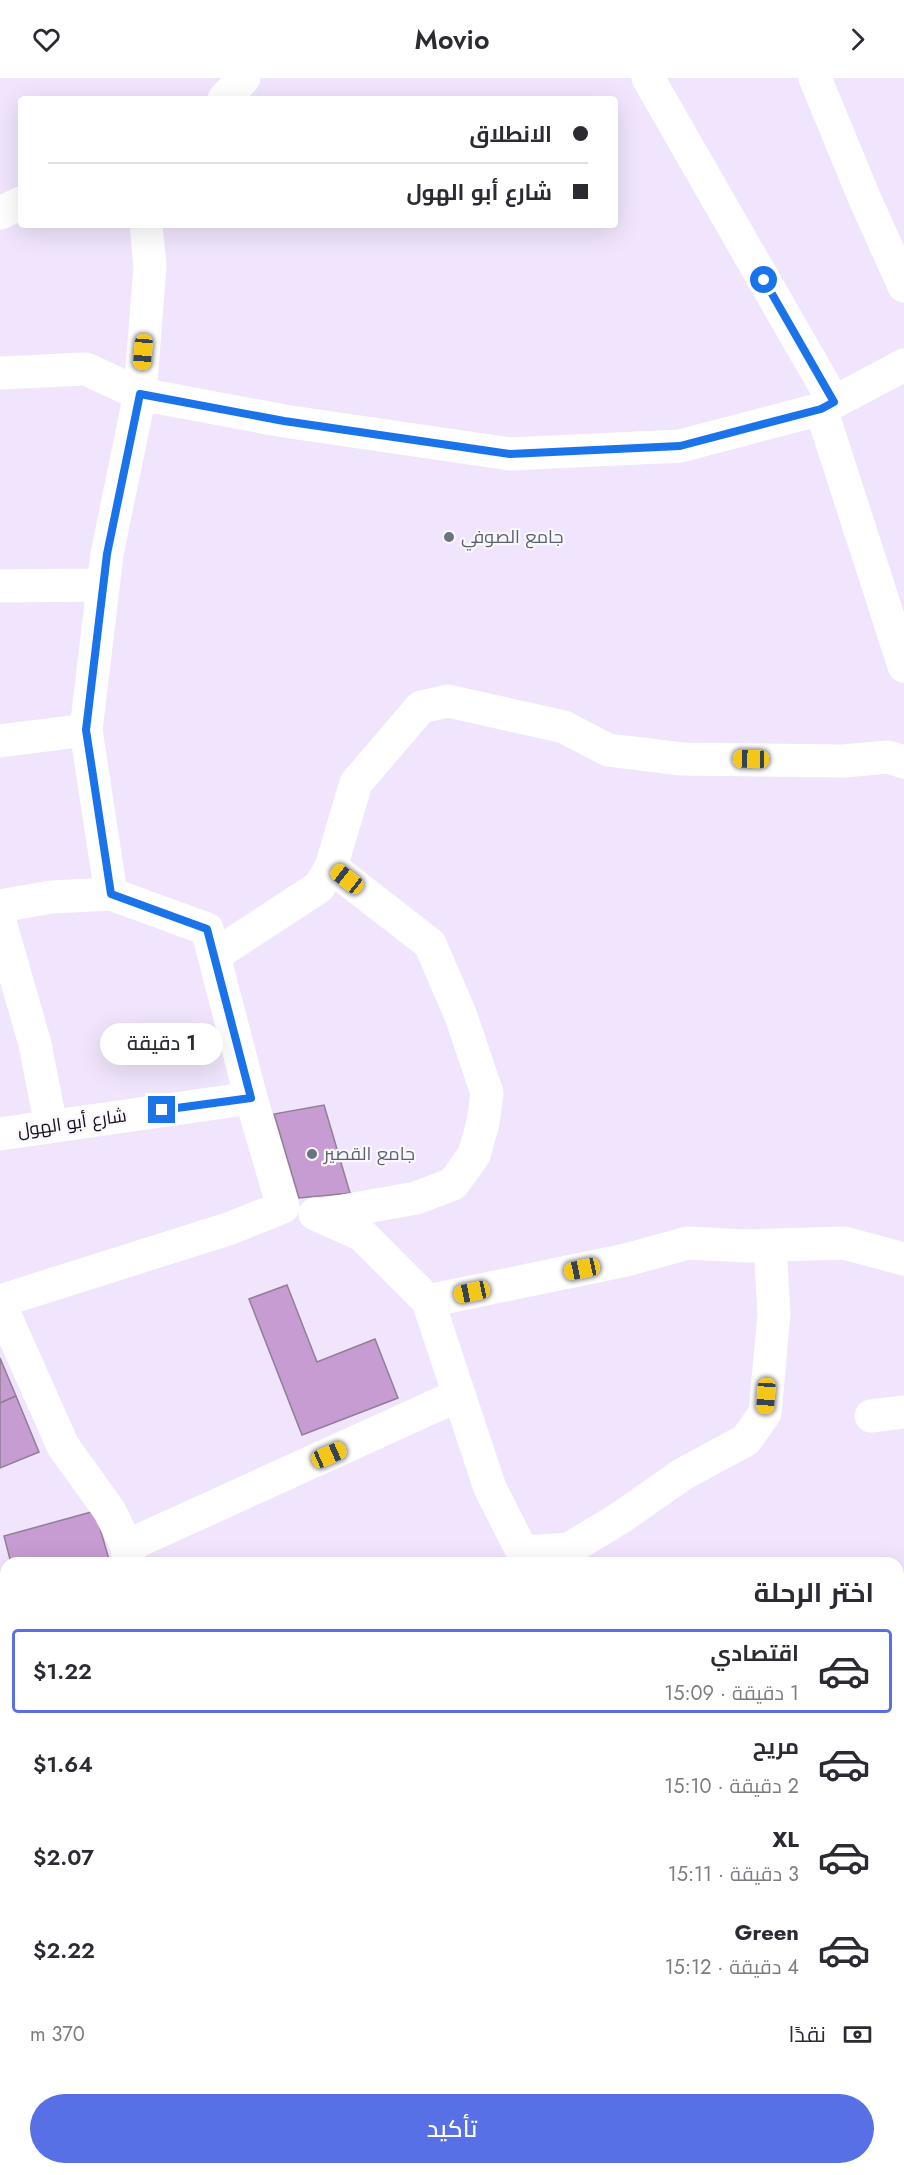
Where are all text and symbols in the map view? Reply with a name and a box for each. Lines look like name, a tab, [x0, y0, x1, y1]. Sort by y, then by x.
text: Movio	[415, 20, 489, 59]
icon: heart	[30, 23, 63, 56]
icon: forward	[841, 23, 874, 56]
text: الانطلاق	[469, 118, 552, 150]
text: شارع أبو الهول	[406, 176, 552, 208]
route start	[750, 266, 777, 293]
car	[132, 333, 154, 371]
place label: جامع الصوفي	[461, 524, 563, 551]
marker: جامع الصوفي	[442, 530, 456, 544]
car	[733, 750, 769, 768]
car	[327, 861, 367, 897]
callout: 1 دقيقة	[100, 1023, 224, 1065]
text: 1 دقيقة	[127, 1029, 196, 1058]
route end	[148, 1096, 175, 1123]
street label: شارع أبو الهول	[16, 1102, 128, 1144]
place label: جامع القصير	[323, 1141, 415, 1167]
marker: جامع القصير	[305, 1147, 319, 1161]
car	[563, 1256, 601, 1282]
car	[453, 1279, 491, 1305]
car	[756, 1377, 776, 1415]
car	[309, 1439, 349, 1471]
text: اختر الرحلة	[754, 1573, 874, 1612]
text: اقتصادي	[710, 1637, 799, 1669]
icon: car	[817, 1644, 871, 1698]
text: $1.22	[33, 1655, 92, 1687]
text: 1 دقيقة · 15:09	[664, 1679, 799, 1708]
text: مريح	[753, 1730, 799, 1762]
icon: car	[817, 1737, 871, 1791]
text: $1.64	[33, 1748, 93, 1780]
text: 2 دقيقة · 15:10	[664, 1772, 799, 1801]
text: XL	[772, 1823, 799, 1855]
icon: car	[817, 1830, 871, 1884]
text: $2.07	[33, 1841, 94, 1873]
text: 3 دقيقة · 15:11	[668, 1860, 799, 1889]
text: Green	[735, 1916, 799, 1948]
icon: car	[817, 1923, 871, 1977]
text: $2.22	[33, 1934, 95, 1966]
text: 4 دقيقة · 15:12	[665, 1953, 799, 1982]
text: نقدًا	[788, 2018, 826, 2050]
icon: cash	[841, 2018, 874, 2051]
text: 370 m	[30, 2020, 85, 2049]
button: تأكيد	[30, 2094, 874, 2163]

